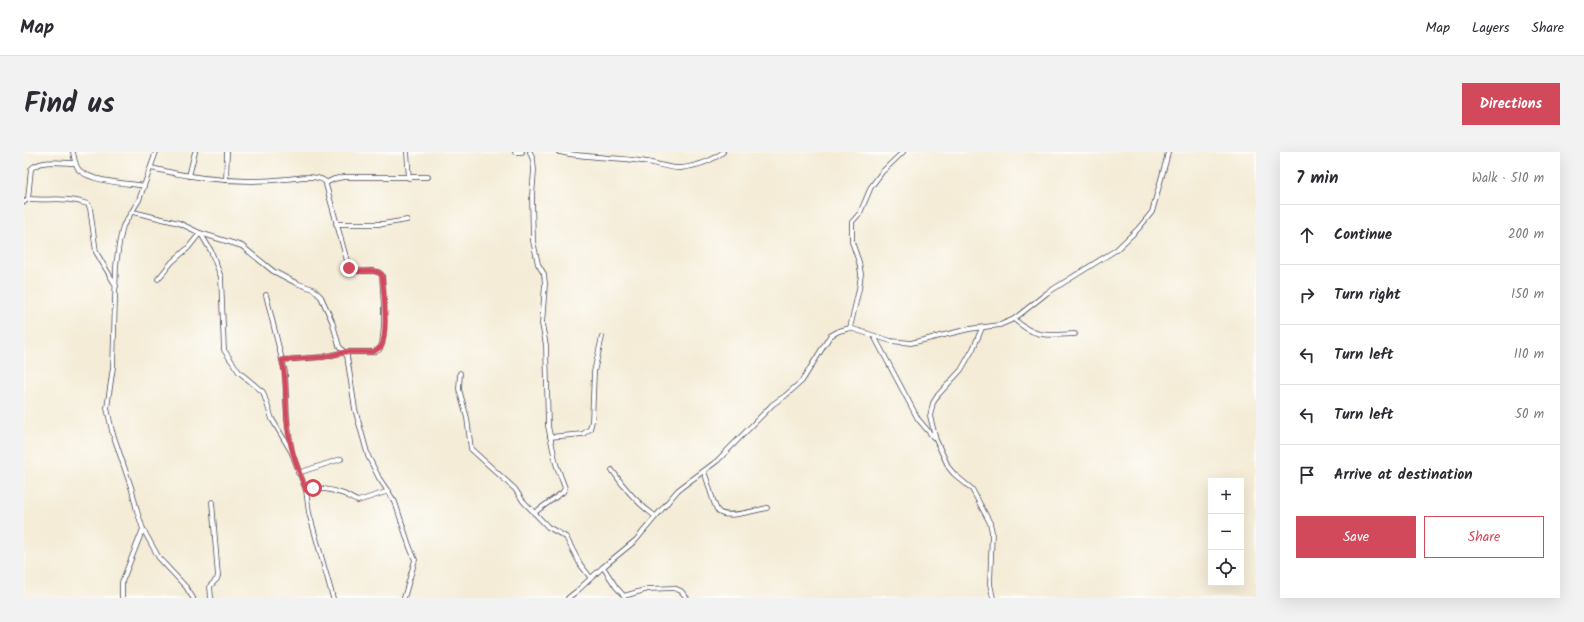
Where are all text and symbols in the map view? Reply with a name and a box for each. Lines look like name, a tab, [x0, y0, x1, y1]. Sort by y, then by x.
text: Map	[20, 13, 54, 43]
text: Map	[1426, 17, 1450, 39]
text: Layers	[1472, 17, 1510, 39]
text: Share	[1532, 17, 1564, 39]
text: Find us	[24, 82, 115, 127]
button: Directions	[1462, 83, 1560, 125]
text: 7 min	[1296, 165, 1338, 192]
text: Walk · 510 m	[1472, 168, 1544, 189]
text: Continue	[1334, 223, 1392, 247]
icon: ahead	[1296, 224, 1318, 246]
text: 200 m	[1508, 224, 1544, 245]
route end	[340, 259, 358, 277]
text: Turn right	[1334, 283, 1401, 307]
icon: right	[1296, 284, 1318, 306]
text: 150 m	[1511, 284, 1544, 305]
text: Turn left	[1334, 343, 1394, 367]
icon: left	[1296, 344, 1318, 366]
text: 110 m	[1514, 344, 1544, 365]
text: Turn left	[1334, 403, 1394, 427]
icon: left	[1296, 404, 1318, 426]
text: 50 m	[1515, 404, 1544, 425]
text: Arrive at destination	[1334, 463, 1473, 487]
icon: arrive	[1296, 464, 1318, 486]
map controls	[1208, 478, 1244, 586]
button: +	[1208, 478, 1244, 514]
route start	[304, 479, 322, 497]
button: −	[1208, 514, 1244, 550]
button: Save	[1296, 516, 1416, 558]
button: Share	[1424, 516, 1544, 558]
button: locate	[1208, 550, 1244, 586]

